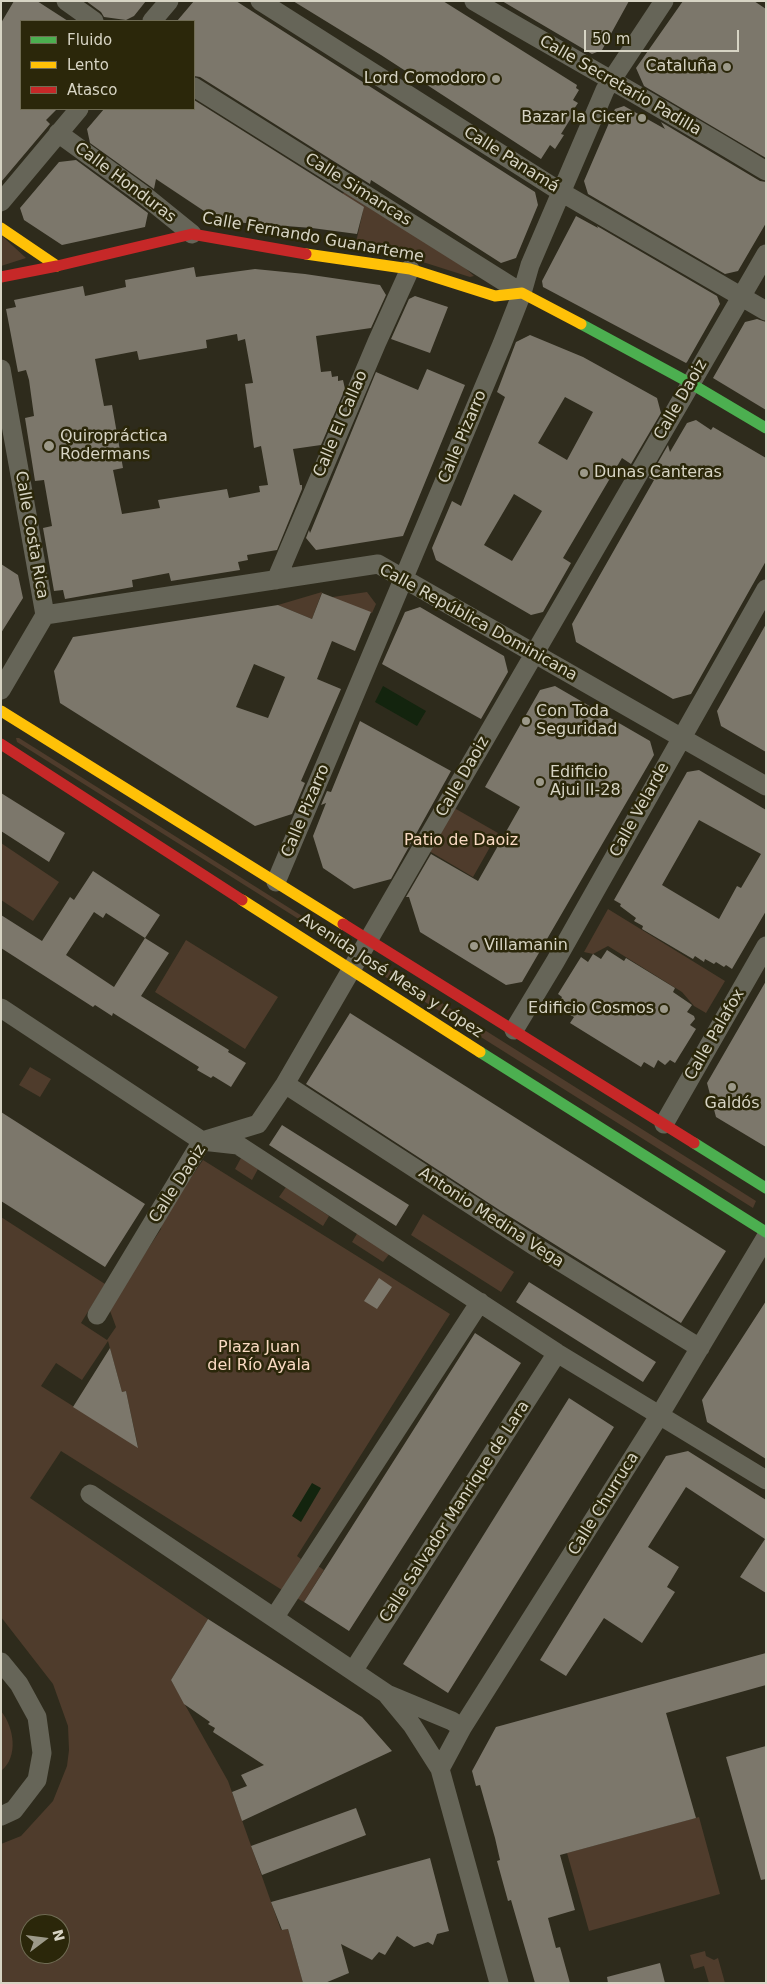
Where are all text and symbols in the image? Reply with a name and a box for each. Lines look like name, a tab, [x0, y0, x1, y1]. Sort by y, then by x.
legend	[20, 20, 195, 110]
scale bar	[587, 20, 742, 52]
text: 50 m	[592, 30, 630, 48]
text: Fluido	[67, 31, 112, 49]
street label: Calle Secretario Padilla	[536, 32, 704, 140]
text: Lento	[67, 56, 109, 74]
place label: Cataluña	[645, 57, 717, 77]
marker: Cataluña	[721, 61, 733, 73]
place label: Lord Comodoro	[364, 69, 486, 89]
marker: Lord Comodoro	[490, 73, 502, 85]
text: Atasco	[67, 81, 117, 99]
place label: Bazar la Cicer	[521, 108, 632, 128]
marker: Bazar la Cicer	[636, 112, 648, 124]
street label: Calle Panamá	[460, 123, 562, 197]
street label: Calle Honduras	[71, 139, 179, 227]
street label: Calle Simancas	[301, 150, 415, 230]
street label: Calle Fernando Guanarteme	[201, 209, 425, 267]
street label: Calle Daoiz	[650, 356, 712, 444]
street label: Calle El Callao	[310, 368, 372, 480]
street label: Calle Pizarro	[435, 388, 491, 486]
place label: Quiropráctica Rodermans	[60, 427, 168, 465]
marker: Quiropráctica Rodermans	[42, 439, 56, 453]
place label: Dunas Canteras	[594, 463, 722, 483]
marker: Dunas Canteras	[578, 467, 590, 479]
street label: Calle Costa Rica	[10, 470, 52, 600]
street label: Calle República Dominicana	[376, 560, 580, 686]
place label: Con Toda Seguridad	[536, 702, 617, 740]
marker: Con Toda Seguridad	[520, 715, 532, 727]
street label: Calle Daoiz	[432, 733, 494, 821]
street label: Calle Velarde	[606, 759, 674, 861]
street label: Calle Pizarro	[278, 762, 334, 860]
place label: Edificio Ajui II-28	[550, 763, 621, 801]
marker: Edificio Ajui II-28	[534, 776, 546, 788]
park label: Patio de Daoiz	[404, 831, 518, 851]
street label: Avenida José Mesa y López	[296, 909, 486, 1043]
place label: Villamanin	[484, 936, 568, 956]
marker: Villamanin	[468, 940, 480, 952]
street label: Calle Palafox	[681, 986, 749, 1084]
place label: Edificio Cosmos	[528, 999, 654, 1019]
marker: Edificio Cosmos	[658, 1003, 670, 1015]
marker: Galdós	[726, 1081, 738, 1093]
place label: Galdós	[705, 1094, 759, 1114]
street label: Calle Daoiz	[146, 1141, 210, 1227]
street label: Antonio Medina Vega	[415, 1164, 567, 1272]
park label: Plaza Juan del Río Ayala	[207, 1338, 311, 1376]
street label: Calle Salvador Manrique de Lara	[376, 1398, 534, 1626]
street label: Calle Churruca	[565, 1449, 643, 1559]
north arrow	[20, 1914, 70, 1964]
text: N	[49, 1928, 68, 1943]

